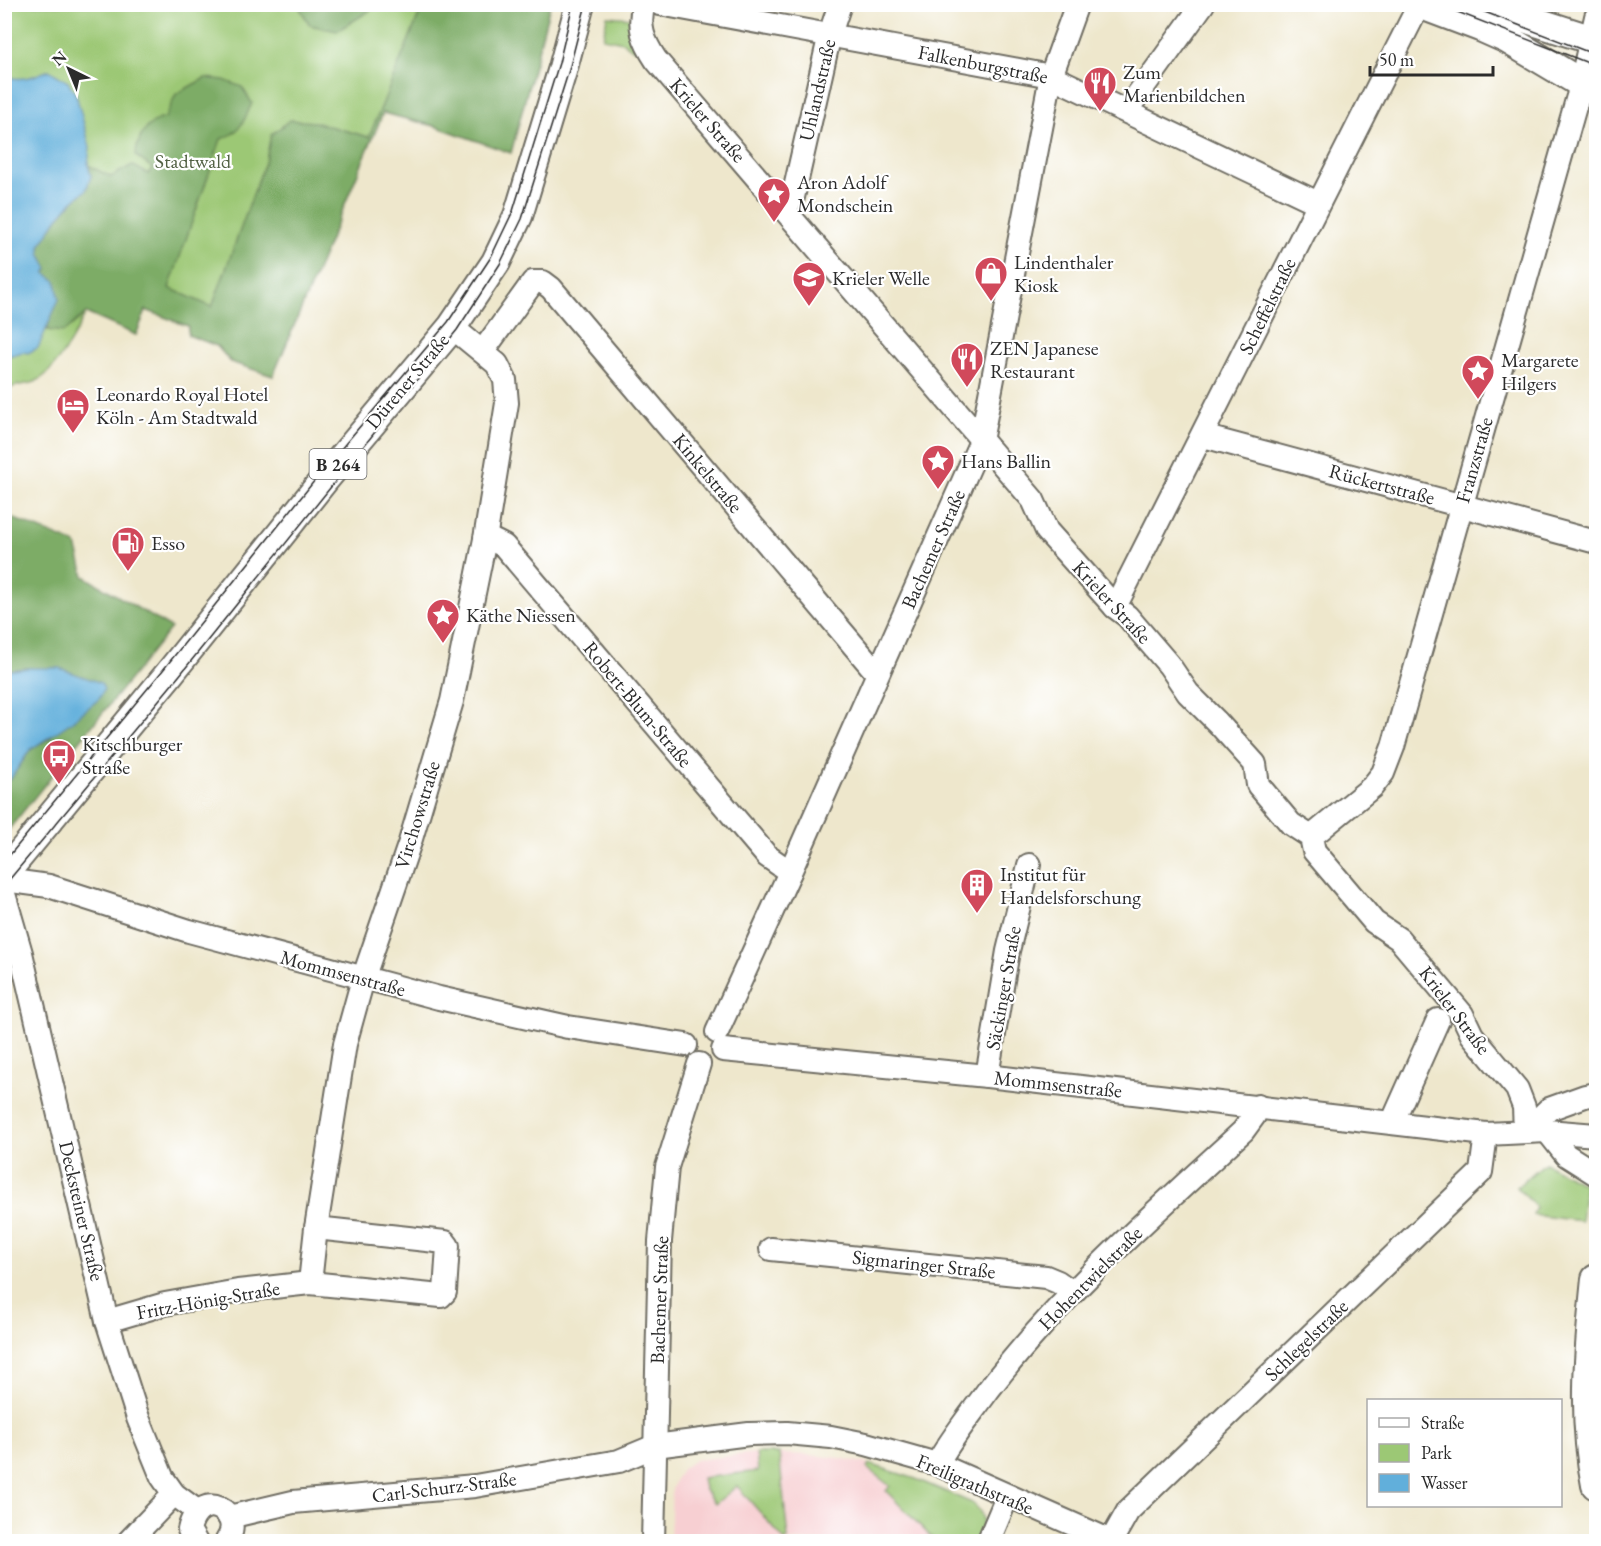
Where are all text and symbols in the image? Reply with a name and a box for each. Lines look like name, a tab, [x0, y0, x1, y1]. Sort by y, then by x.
street label: Uhlandstraße	[793, 36, 841, 144]
north arrow	[39, 39, 99, 99]
street label: Falkenburgstraße	[916, 39, 1050, 89]
scale bar	[1370, 39, 1493, 77]
text: N	[47, 46, 71, 70]
text: 50 m	[1379, 48, 1414, 71]
place label: Zum Marienbildchen	[1123, 59, 1246, 108]
restaurant icon: Zum Marienbildchen	[1082, 65, 1118, 112]
street label: Krieler Straße	[664, 72, 752, 168]
park label: Stadtwald	[155, 148, 232, 174]
place label: Aron Adolf Mondschein	[796, 169, 894, 218]
place icon: Aron Adolf Mondschein	[756, 176, 792, 223]
place label: Lindenthaler Kiosk	[1014, 249, 1114, 298]
street label: Scheffelstraße	[1232, 253, 1302, 359]
shop icon: Lindenthaler Kiosk	[973, 255, 1009, 302]
school or university icon: Krieler Welle	[791, 260, 827, 307]
place label: Krieler Welle	[832, 265, 930, 291]
street label: Dürener Straße	[359, 328, 455, 434]
place label: ZEN Japanese Restaurant	[990, 335, 1099, 384]
restaurant icon: ZEN Japanese Restaurant	[949, 341, 985, 388]
place label: Margarete Hilgers	[1501, 347, 1579, 396]
place icon: Margarete Hilgers	[1460, 353, 1496, 400]
place label: Leonardo Royal Hotel Köln - Am Stadtwald	[96, 381, 268, 430]
hotel icon: Leonardo Royal Hotel Köln - Am Stadtwald	[55, 387, 91, 434]
street label: Franzstraße	[1449, 414, 1499, 506]
street label: Kinkelstraße	[667, 428, 749, 518]
place icon: Hans Ballin	[920, 443, 956, 490]
place label: Hans Ballin	[961, 448, 1051, 474]
road number: B 264	[310, 449, 366, 479]
street label: Rückertstraße	[1326, 457, 1438, 511]
street label: Bachemer Straße	[895, 485, 971, 613]
fuel station icon: Esso	[110, 525, 146, 572]
place label: Esso	[151, 530, 185, 556]
street label: Krieler Straße	[1067, 555, 1157, 649]
place icon: Käthe Niessen	[425, 597, 461, 644]
place label: Käthe Niessen	[466, 602, 576, 628]
street label: Robert-Blum-Straße	[578, 636, 699, 773]
place label: Kitschburger Straße	[82, 731, 183, 780]
bus stop icon: Kitschburger Straße	[41, 738, 77, 785]
street label: Virchowstraße	[388, 758, 446, 872]
place label: Institut für Handelsforschung	[1000, 861, 1141, 910]
building icon: Institut für Handelsforschung	[959, 867, 995, 914]
street label: Säckinger Straße	[979, 924, 1027, 1052]
street label: Mommsenstraße	[277, 944, 409, 1002]
street label: Krieler Straße	[1413, 960, 1497, 1060]
street label: Mommsenstraße	[993, 1064, 1124, 1104]
street label: Decksteiner Straße	[53, 1138, 111, 1284]
street label: Hohentwielstraße	[1032, 1220, 1148, 1336]
street label: Bachemer Straße	[644, 1235, 674, 1364]
street label: Sigmaringer Straße	[851, 1244, 997, 1284]
street label: Fritz-Hönig-Straße	[134, 1275, 282, 1325]
street label: Schlegelstraße	[1259, 1293, 1354, 1386]
legend	[1367, 1399, 1562, 1507]
text: Straße	[1421, 1411, 1464, 1434]
text: Park	[1421, 1441, 1452, 1464]
street label: Freiligrathstraße	[913, 1448, 1038, 1520]
street label: Carl-Schurz-Straße	[370, 1465, 518, 1509]
text: Wasser	[1421, 1471, 1468, 1494]

